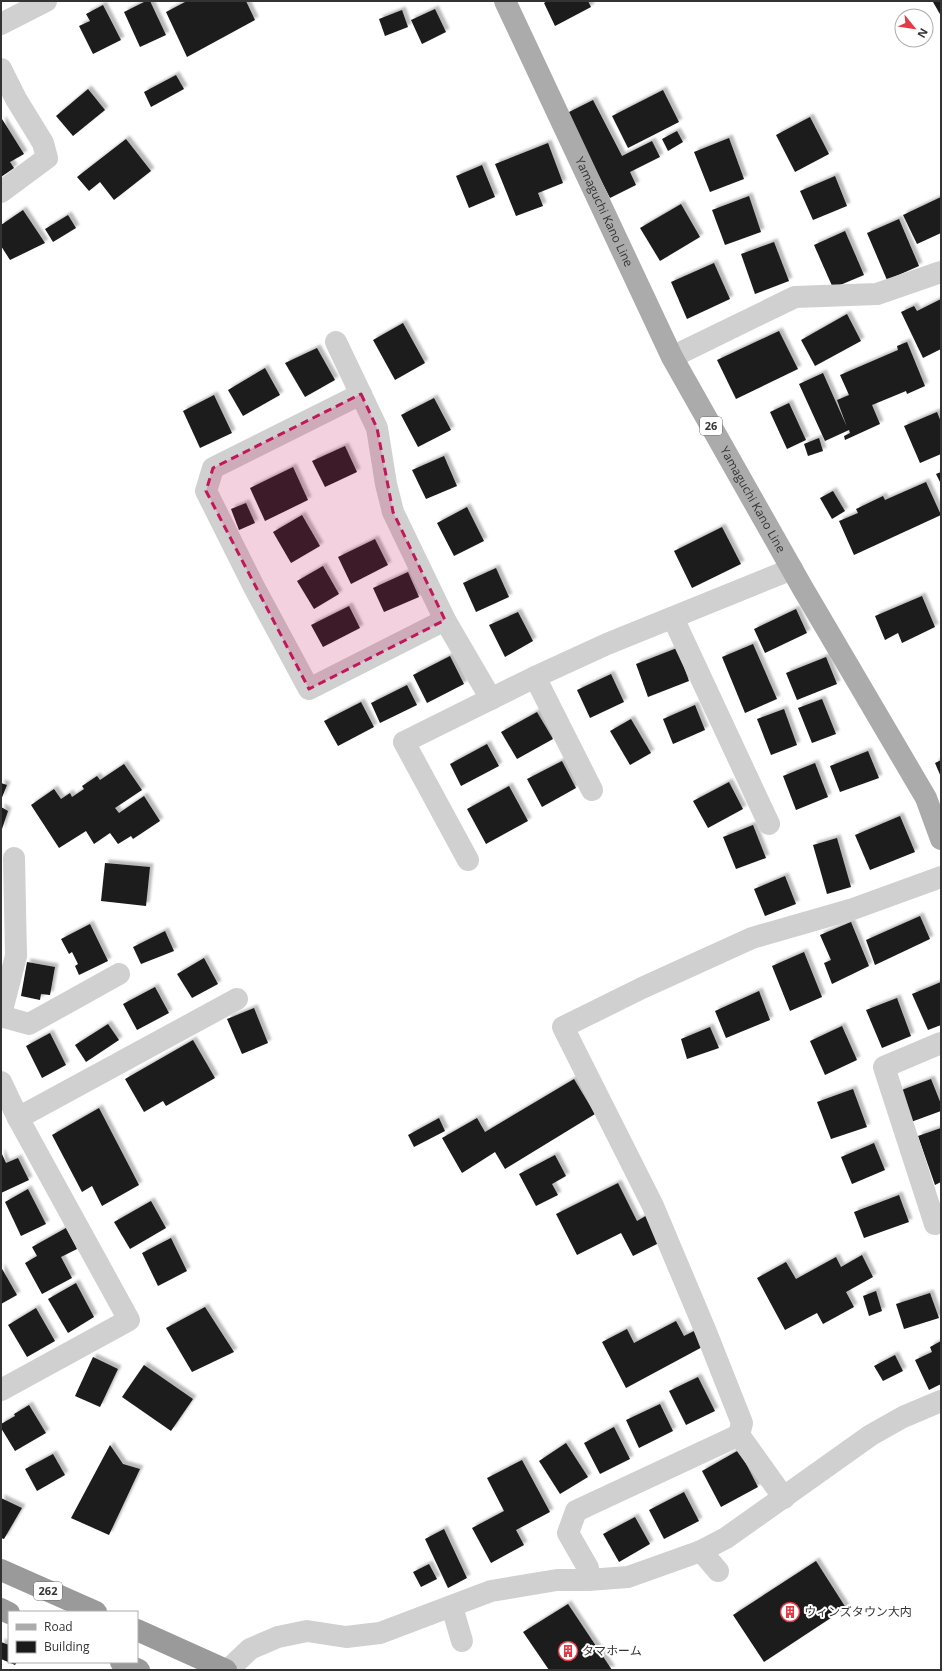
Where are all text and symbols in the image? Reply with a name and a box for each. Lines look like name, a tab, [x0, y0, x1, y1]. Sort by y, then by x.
north arrow	[894, 8, 934, 48]
text: N	[914, 26, 932, 41]
street label: Yamaguchi Kano Line	[571, 154, 638, 270]
road number: 26	[700, 417, 722, 435]
street label: Yamaguchi Kano Line	[716, 443, 790, 556]
road number: 262	[34, 1582, 62, 1600]
building icon: ウィンズタウン大内	[779, 1601, 801, 1623]
place label: ウィンズタウン大内	[804, 1603, 912, 1620]
legend	[8, 1611, 138, 1663]
text: Road	[44, 1618, 73, 1635]
text: Building	[44, 1638, 90, 1655]
building icon: タマホーム	[557, 1640, 579, 1662]
place label: タマホーム	[582, 1642, 642, 1659]

